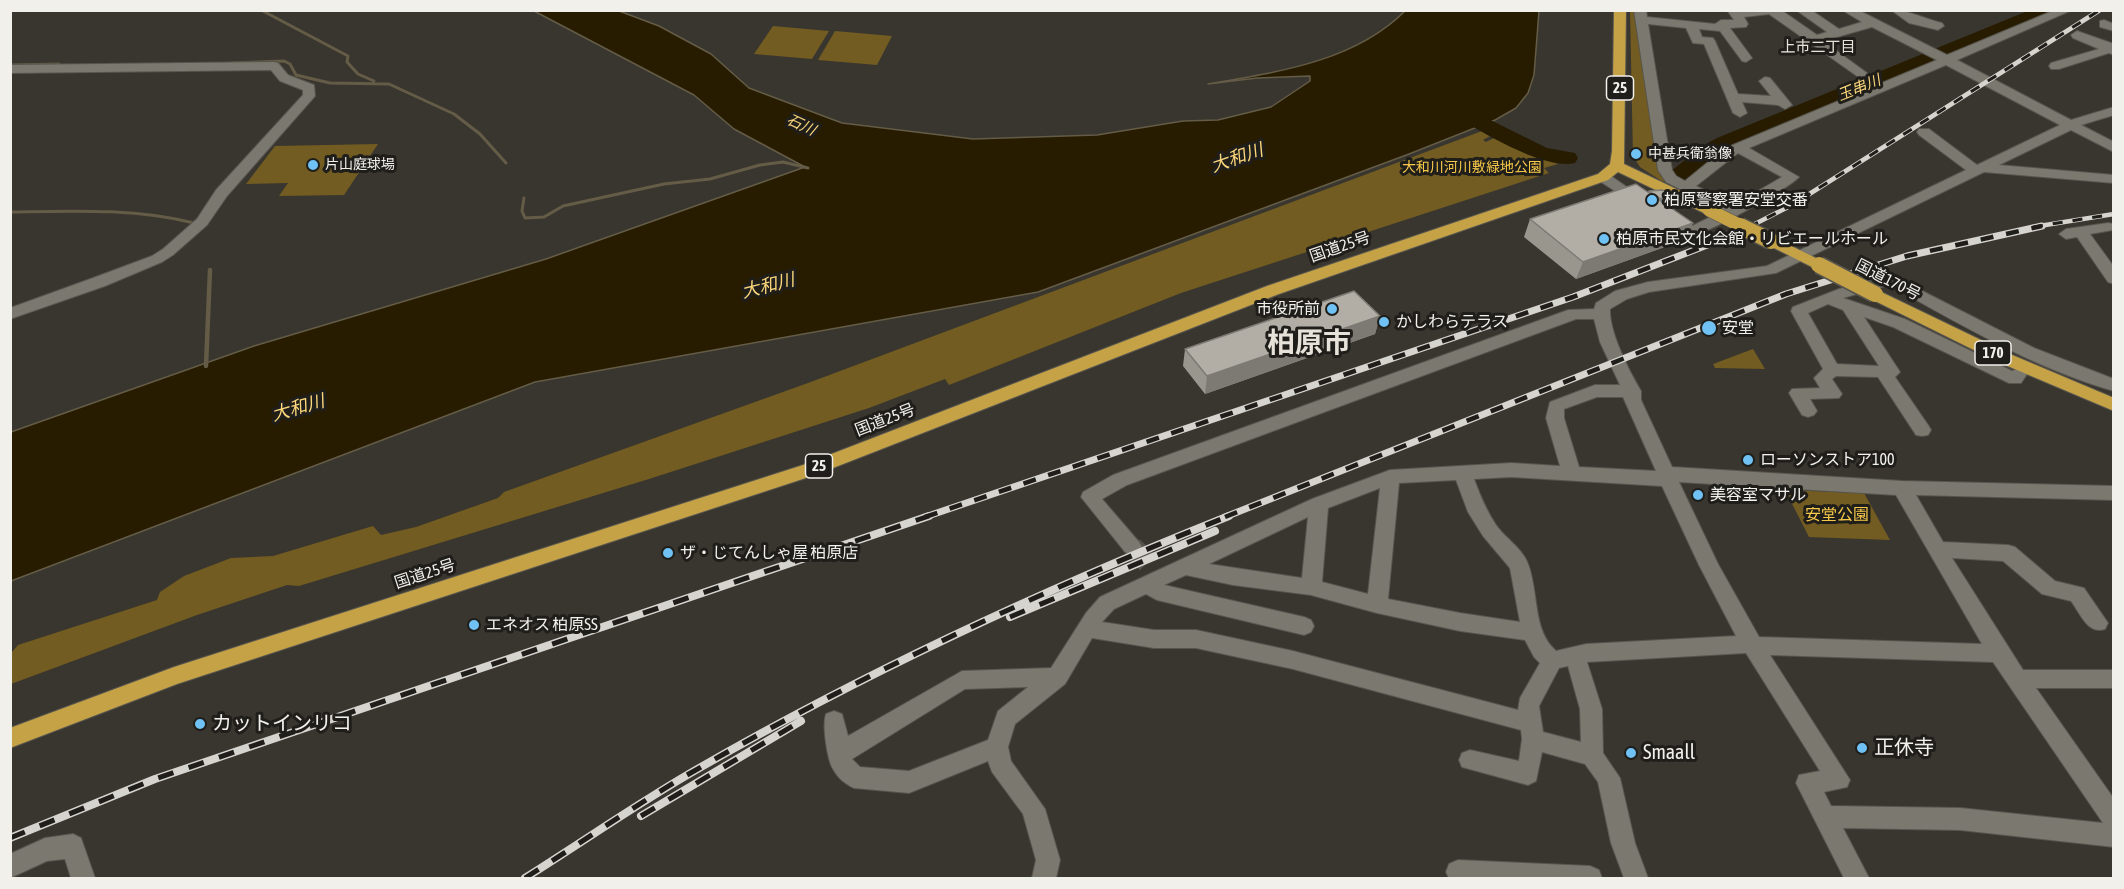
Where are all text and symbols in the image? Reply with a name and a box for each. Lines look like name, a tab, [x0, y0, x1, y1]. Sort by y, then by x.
district label: 上市二丁目	[1781, 38, 1855, 56]
water label: 玉串川	[1835, 71, 1883, 105]
road number: 25	[1606, 76, 1634, 100]
water label: 石川	[784, 111, 818, 139]
water label: 大和川	[1208, 139, 1266, 177]
place label: 中甚兵衛翁像	[1648, 146, 1732, 162]
marker: 中甚兵衛翁像	[1629, 147, 1643, 161]
place label: 片山庭球場	[325, 157, 395, 173]
marker: 片山庭球場	[306, 158, 320, 172]
park label: 大和川河川敷緑地公園	[1402, 160, 1542, 176]
place label: 柏原警察署安堂交番	[1664, 190, 1808, 210]
marker: 柏原警察署安堂交番	[1645, 193, 1659, 207]
street label: 国道25号	[1307, 228, 1373, 266]
place label: 柏原市民文化会館・リビエールホール	[1616, 229, 1888, 249]
marker: 柏原市民文化会館・リビエールホール	[1597, 232, 1611, 246]
street label: 国道170号	[1852, 255, 1924, 305]
water label: 大和川	[739, 269, 797, 303]
place label: 市役所前	[1256, 299, 1320, 319]
marker: 市役所前	[1325, 302, 1339, 316]
place label: かしわらテラス	[1396, 312, 1508, 332]
marker: かしわらテラス	[1377, 315, 1391, 329]
place label: 安堂	[1722, 318, 1754, 338]
marker: 安堂	[1700, 319, 1718, 337]
district label: 柏原市	[1267, 326, 1351, 360]
road number: 170	[1975, 341, 2011, 365]
water label: 大和川	[269, 390, 327, 426]
street label: 国道25号	[852, 400, 918, 440]
place label: ローソンストア100	[1760, 450, 1895, 470]
marker: ローソンストア100	[1741, 453, 1755, 467]
road number: 25	[806, 454, 832, 478]
place label: 美容室マサル	[1710, 485, 1806, 505]
marker: 美容室マサル	[1691, 488, 1705, 502]
park label: 安堂公園	[1805, 505, 1869, 525]
place label: ザ・じてんしゃ屋 柏原店	[680, 543, 858, 563]
marker: ザ・じてんしゃ屋 柏原店	[661, 546, 675, 560]
street label: 国道25号	[392, 555, 458, 593]
place label: エネオス 柏原SS	[486, 615, 598, 635]
marker: エネオス 柏原SS	[467, 618, 481, 632]
place label: カットインリコ	[212, 712, 352, 736]
marker: カットインリコ	[193, 717, 207, 731]
place label: 正休寺	[1874, 736, 1934, 760]
place label: Smaall	[1643, 741, 1695, 765]
marker: 正休寺	[1855, 741, 1869, 755]
marker: Smaall	[1624, 746, 1638, 760]

